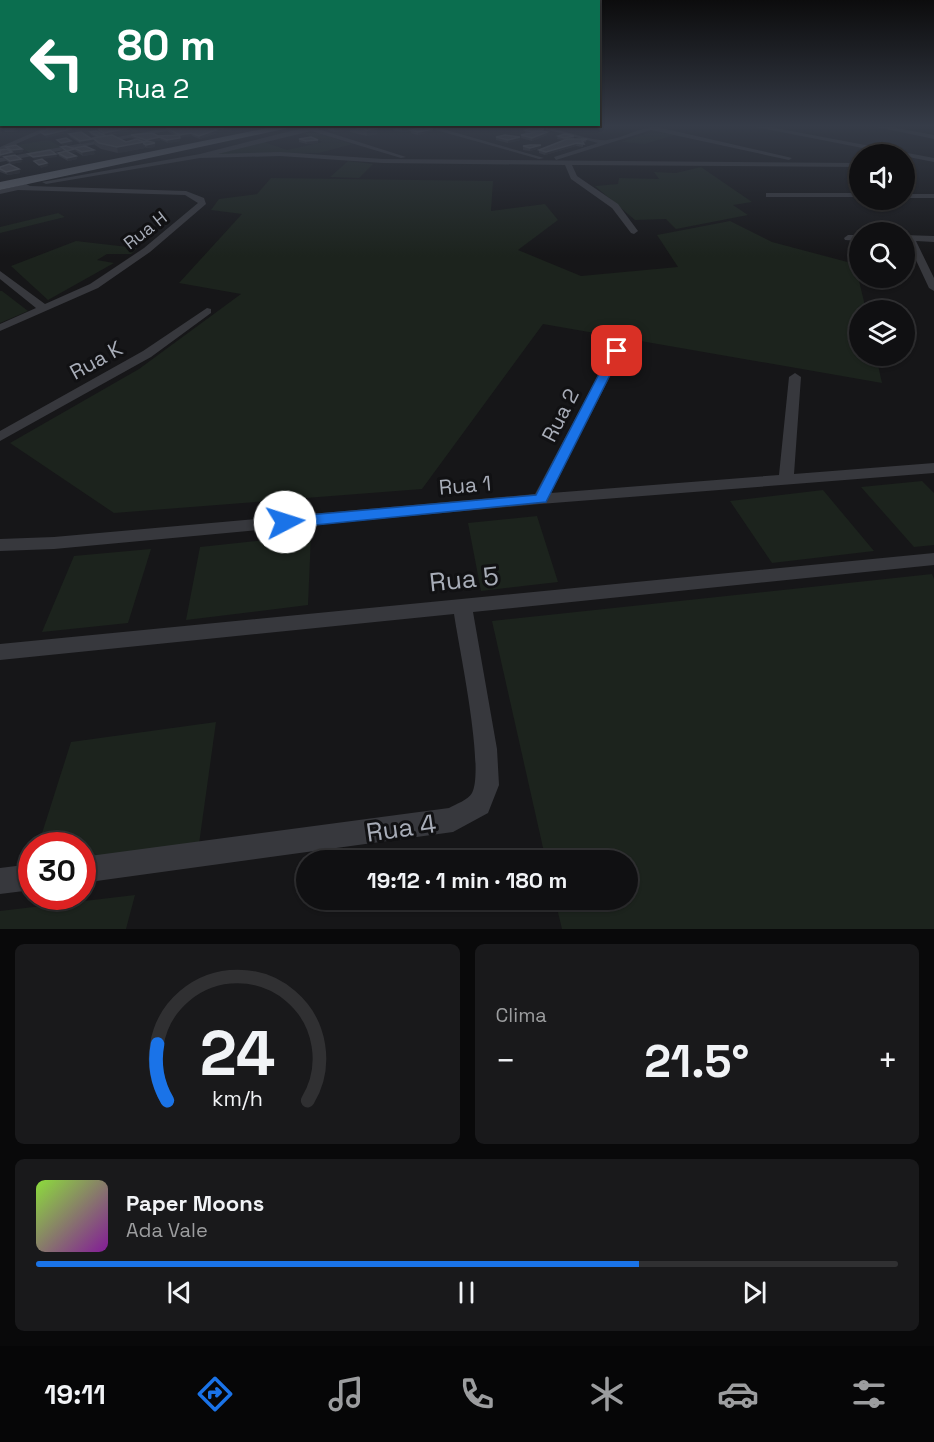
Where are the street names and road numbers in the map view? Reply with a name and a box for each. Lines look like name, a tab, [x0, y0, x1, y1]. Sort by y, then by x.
street label: Rua H	[119, 206, 171, 254]
street label: Rua K	[65, 334, 127, 385]
street label: Rua 2	[535, 384, 585, 446]
street label: Rua 1	[438, 469, 492, 501]
street label: Rua 5	[428, 558, 500, 600]
street label: Rua 4	[364, 806, 438, 850]

